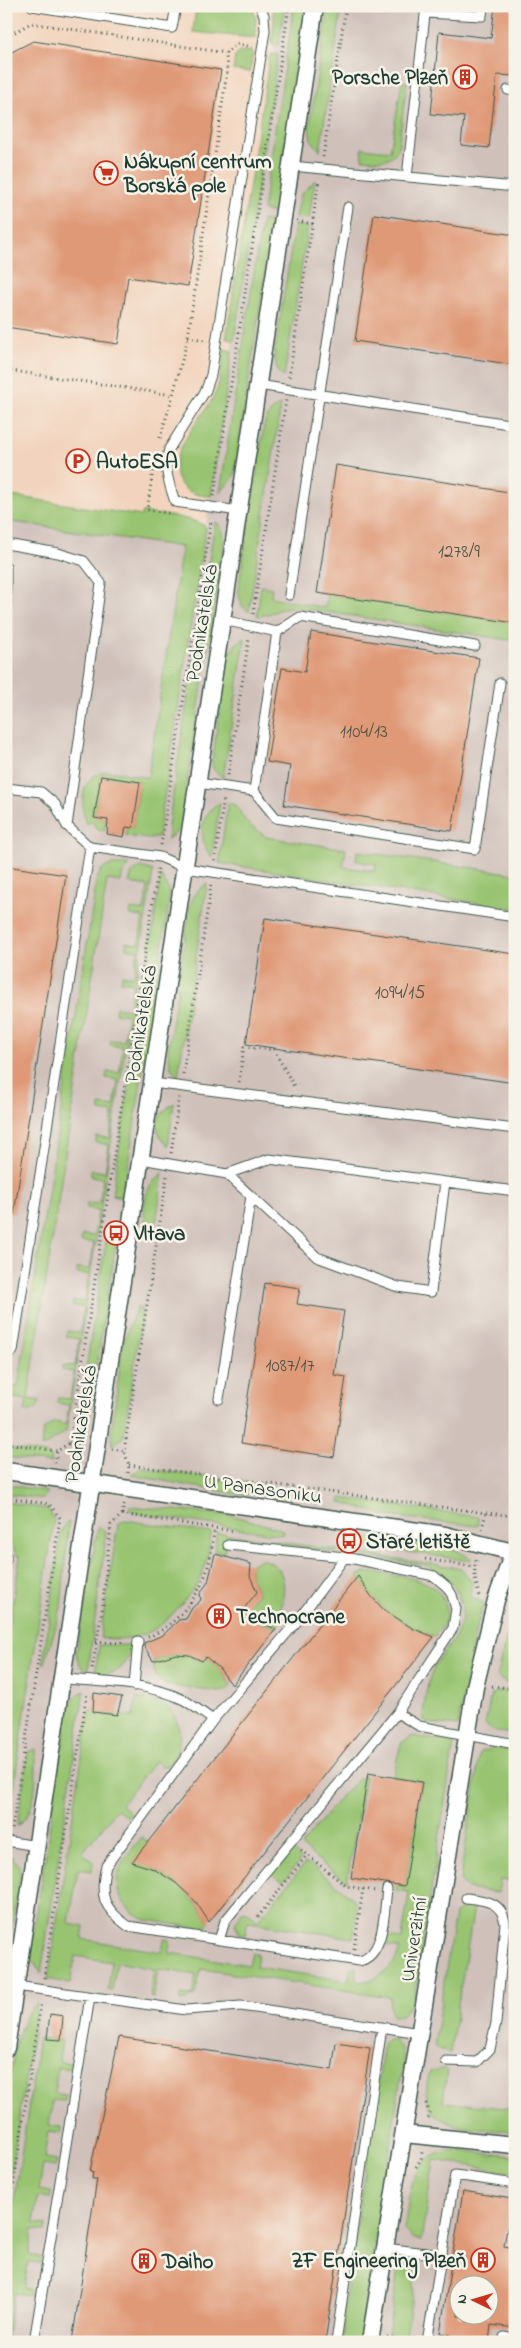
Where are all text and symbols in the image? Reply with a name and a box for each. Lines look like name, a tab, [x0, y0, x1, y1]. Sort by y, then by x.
place label: Porsche Plzeň	[332, 64, 448, 94]
building icon: Porsche Plzeň	[452, 64, 478, 90]
place label: Nákupní centrum Borská pole	[123, 148, 272, 202]
supermarket icon: Nákupní centrum Borská pole	[93, 160, 119, 186]
parking icon: AutoESA	[65, 448, 91, 474]
place label: AutoESA	[96, 448, 178, 478]
house number: 1278/9	[438, 539, 480, 566]
street label: Podnikatelská	[179, 562, 227, 684]
house number: 1104/13	[340, 719, 388, 746]
street label: Podnikatelská	[118, 963, 166, 1085]
house number: 1094/15	[375, 980, 425, 1007]
bus stop icon: Vltava	[103, 1220, 129, 1246]
place label: Vltava	[133, 1220, 185, 1250]
house number: 1087/17	[266, 1353, 315, 1380]
street label: Podnikatelská	[58, 1363, 106, 1485]
street label: U Panasoniku	[202, 1467, 324, 1513]
bus stop icon: Staré letiště	[336, 1528, 362, 1554]
place label: Staré letiště	[366, 1528, 471, 1558]
building icon: Technocrane	[206, 1603, 232, 1629]
place label: Technocrane	[236, 1603, 346, 1633]
street label: Univerzitní	[393, 1894, 437, 1984]
place label: ZF Engineering Plzeň	[291, 2247, 466, 2279]
building icon: ZF Engineering Plzeň	[470, 2247, 496, 2273]
building icon: Daiho	[131, 2248, 157, 2274]
place label: Daiho	[161, 2248, 214, 2278]
north arrow	[448, 2276, 498, 2326]
text: N	[452, 2293, 473, 2305]

